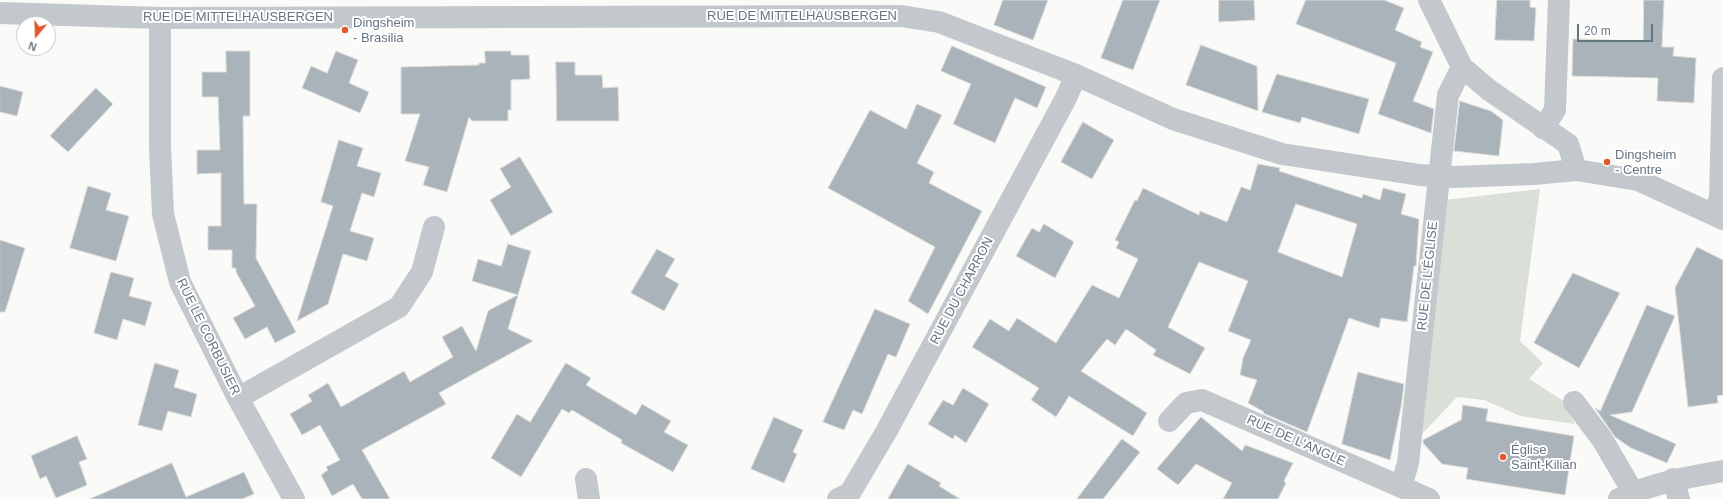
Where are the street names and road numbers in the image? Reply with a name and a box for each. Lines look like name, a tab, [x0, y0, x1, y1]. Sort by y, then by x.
street label: RUE DE MITTELHAUSBERGEN	[707, 8, 897, 24]
street label: RUE DE MITTELHAUSBERGEN	[143, 9, 333, 25]
street label: RUE DE L'ÉGLISE	[1415, 221, 1441, 331]
street label: RUE DU CHARRON	[927, 235, 997, 347]
street label: RUE LE CORBUSIER	[173, 276, 243, 398]
street label: RUE DE L'ANGLE	[1244, 412, 1348, 470]

